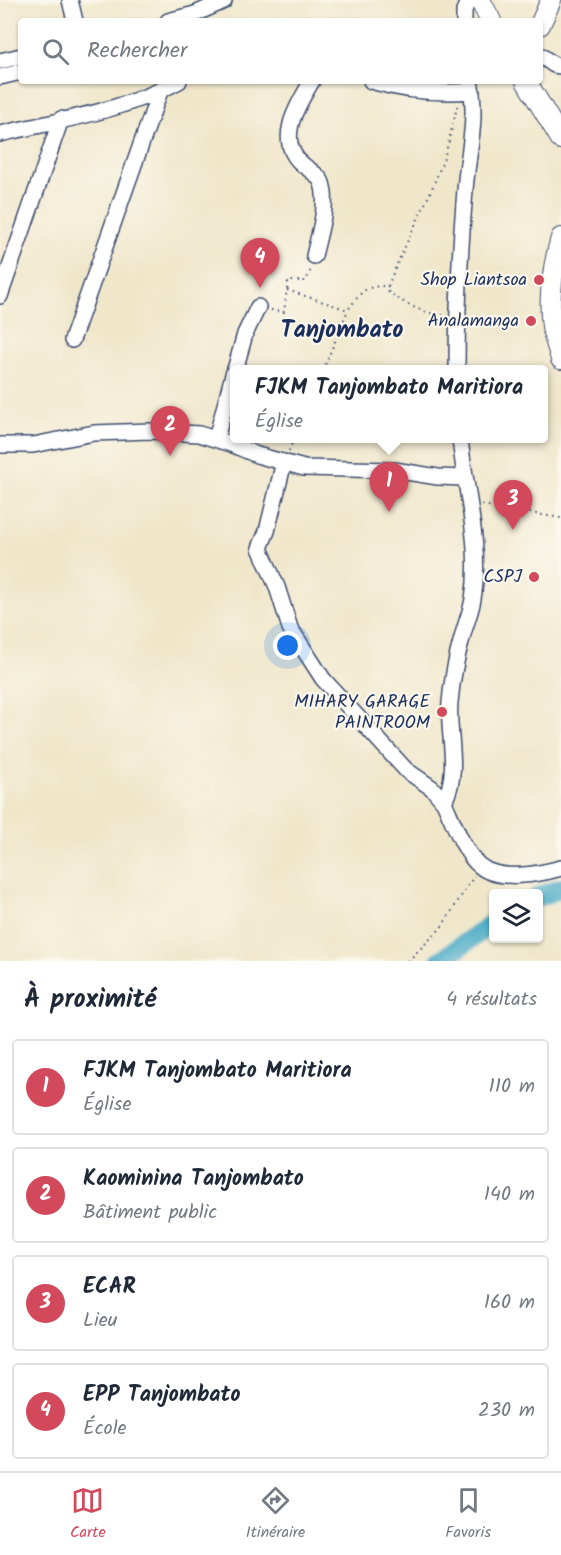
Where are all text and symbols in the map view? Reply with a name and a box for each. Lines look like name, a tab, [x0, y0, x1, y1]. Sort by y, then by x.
search box	[18, 18, 543, 84]
text: Rechercher	[87, 34, 187, 69]
icon: search	[39, 35, 72, 68]
pin: 4	[240, 238, 280, 288]
place label: Shop Liantsoa	[420, 266, 527, 295]
marker: Shop Liantsoa	[532, 273, 546, 287]
place label: Analamanga	[428, 307, 519, 336]
district label: Tanjombato	[280, 311, 404, 350]
marker: Analamanga	[524, 314, 538, 328]
popup	[230, 365, 548, 443]
text: FJKM Tanjombato Maritiora	[255, 371, 523, 406]
pin: 2	[150, 406, 190, 456]
text: Église	[255, 406, 303, 438]
pin: 1	[370, 462, 408, 512]
pin: 3	[494, 480, 532, 530]
place label: CSPJ	[483, 563, 523, 592]
marker: CSPJ	[527, 570, 541, 584]
your location	[273, 631, 302, 660]
place label: MIHARY GARAGE PAINTROOM	[294, 688, 431, 738]
marker: MIHARY GARAGE PAINTROOM	[435, 705, 449, 719]
map controls	[489, 889, 543, 943]
button: layers	[489, 889, 543, 943]
text: À proximité	[24, 979, 156, 1021]
text: 4 résultats	[446, 984, 537, 1016]
text: FJKM Tanjombato Maritiora	[83, 1054, 352, 1089]
text: 1	[42, 1071, 49, 1103]
text: 110 m	[489, 1071, 535, 1103]
text: Église	[83, 1089, 131, 1121]
text: Kaominina Tanjombato	[83, 1162, 304, 1197]
text: 2	[40, 1179, 51, 1211]
text: 140 m	[484, 1179, 535, 1211]
text: Bâtiment public	[83, 1197, 217, 1229]
text: ECAR	[83, 1270, 136, 1305]
text: 3	[40, 1287, 51, 1319]
text: 160 m	[484, 1287, 535, 1319]
text: Lieu	[83, 1305, 117, 1337]
text: EPP Tanjombato	[83, 1378, 241, 1413]
text: 4	[40, 1395, 51, 1427]
text: 230 m	[478, 1395, 535, 1427]
text: École	[83, 1413, 127, 1445]
tab: Carte	[70, 1484, 106, 1545]
tab: Itinéraire	[246, 1484, 305, 1545]
tab: Favoris	[445, 1484, 491, 1545]

